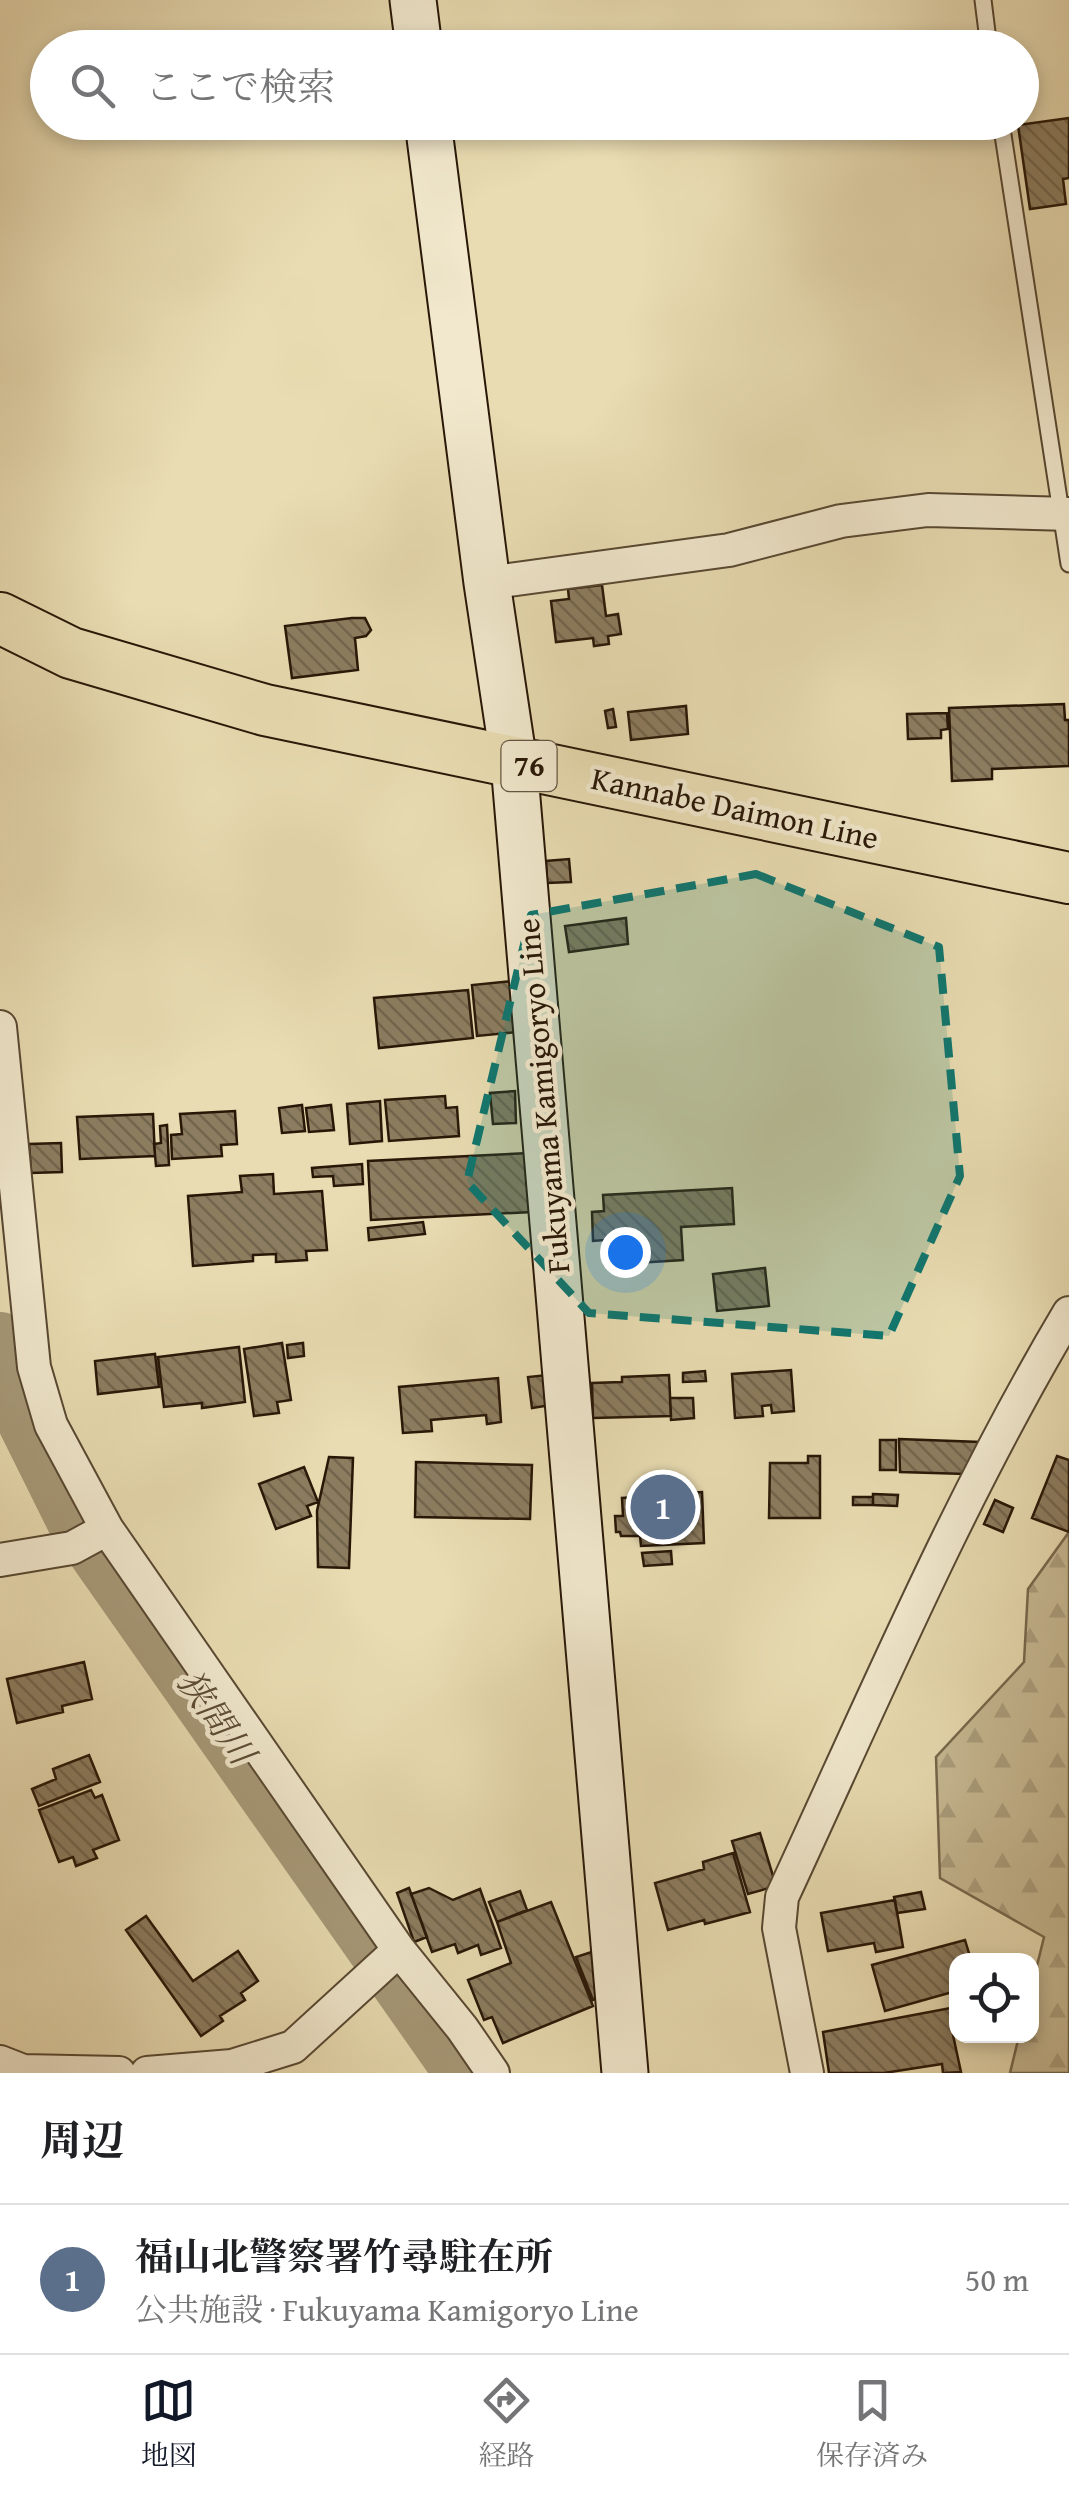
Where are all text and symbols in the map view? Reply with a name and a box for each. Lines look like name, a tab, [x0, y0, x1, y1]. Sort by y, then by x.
search box	[30, 30, 1039, 140]
icon: search	[65, 58, 120, 113]
text: ここで検索	[145, 58, 335, 114]
road number: 76	[502, 741, 556, 791]
street label: Kannabe Daimon Line	[587, 754, 883, 861]
street label: Fukuyama Kamigoryo Line	[504, 917, 581, 1276]
your location	[600, 1227, 651, 1278]
pin: 1	[630, 1470, 696, 1544]
water label: 狭間川	[165, 1659, 270, 1778]
map controls	[949, 1953, 1039, 2043]
button: locate	[949, 1953, 1039, 2043]
text: 周辺	[40, 2109, 124, 2170]
text: 福山北警察署竹尋駐在所	[135, 2228, 553, 2284]
text: 1	[64, 2256, 81, 2303]
text: 50 m	[965, 2256, 1029, 2303]
text: 公共施設 · Fukuyama Kamigoryo Line	[135, 2286, 639, 2333]
tab: 地図	[141, 2373, 197, 2475]
tab: 経路	[478, 2373, 534, 2475]
tab: 保存済み	[816, 2373, 928, 2475]

